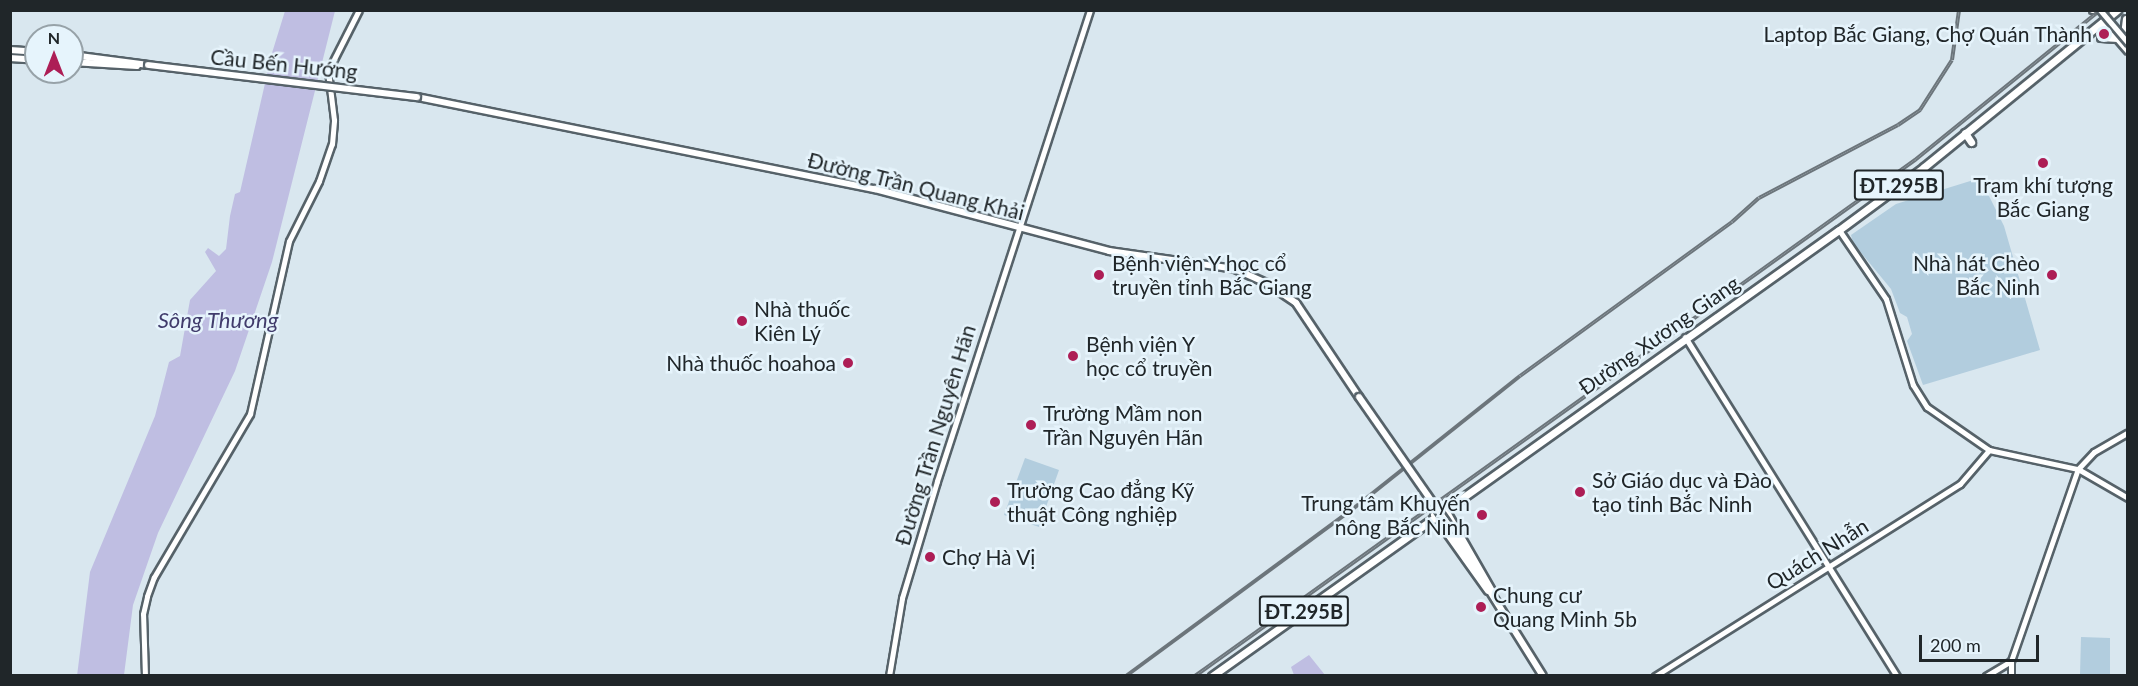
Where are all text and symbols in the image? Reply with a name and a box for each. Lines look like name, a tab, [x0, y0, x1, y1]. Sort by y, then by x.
place label: Laptop Bắc Giang, Chợ Quán Thành	[1762, 21, 2092, 47]
north arrow	[24, 24, 84, 84]
marker: Laptop Bắc Giang, Chợ Quán Thành	[2097, 27, 2111, 41]
text: N	[48, 28, 60, 47]
street label: Cầu Bến Hướng	[209, 44, 359, 84]
street label: Đường Trần Quang Khải	[805, 147, 1027, 225]
marker: Trạm khí tượng Bắc Giang	[2036, 156, 2050, 170]
road number: ĐT.295B	[1852, 168, 1946, 202]
place label: Trạm khí tượng Bắc Giang	[1973, 172, 2113, 222]
place label: Bệnh viện Y học cổ truyền tỉnh Bắc Giang	[1112, 250, 1312, 300]
place label: Nhà hát Chèo Bắc Ninh	[1913, 250, 2040, 300]
marker: Bệnh viện Y học cổ truyền tỉnh Bắc Giang	[1090, 266, 1108, 284]
marker: Nhà hát Chèo Bắc Ninh	[2045, 268, 2059, 282]
street label: Đường Xương Giang	[1574, 270, 1744, 400]
place label: Nhà thuốc Kiên Lý	[754, 296, 850, 346]
water label: Sông Thương	[157, 307, 279, 333]
marker: Nhà thuốc Kiên Lý	[735, 314, 749, 328]
street label: Đường Trần Nguyên Hãn	[889, 321, 981, 549]
place label: Bệnh viện Y học cổ truyền	[1086, 331, 1212, 381]
marker: Bệnh viện Y học cổ truyền	[1064, 347, 1082, 365]
place label: Nhà thuốc hoahoa	[666, 350, 836, 376]
marker: Nhà thuốc hoahoa	[841, 356, 855, 370]
place label: Trường Mầm non Trần Nguyên Hãn	[1043, 400, 1203, 450]
marker: Trường Mầm non Trần Nguyên Hãn	[1024, 418, 1038, 432]
place label: Sở Giáo dục và Đào tạo tỉnh Bắc Ninh	[1592, 467, 1773, 517]
place label: Trường Cao đẳng Kỹ thuật Công nghiệp	[1007, 477, 1194, 527]
marker: Sở Giáo dục và Đào tạo tỉnh Bắc Ninh	[1573, 485, 1587, 499]
place label: Trung tâm Khuyến nông Bắc Ninh	[1301, 490, 1470, 540]
marker: Trường Cao đẳng Kỹ thuật Công nghiệp	[988, 495, 1002, 509]
marker: Trung tâm Khuyến nông Bắc Ninh	[1475, 508, 1489, 522]
street label: Quách Nhẫn	[1761, 513, 1873, 595]
place label: Chợ Hà Vị	[942, 544, 1037, 570]
marker: Chợ Hà Vị	[923, 550, 937, 564]
place label: Chung cư Quang Minh 5b	[1493, 582, 1637, 632]
road number: ĐT.295B	[1258, 594, 1350, 628]
marker: Chung cư Quang Minh 5b	[1474, 600, 1488, 614]
scale bar	[1922, 623, 2042, 661]
text: 200 m	[1930, 634, 1981, 656]

